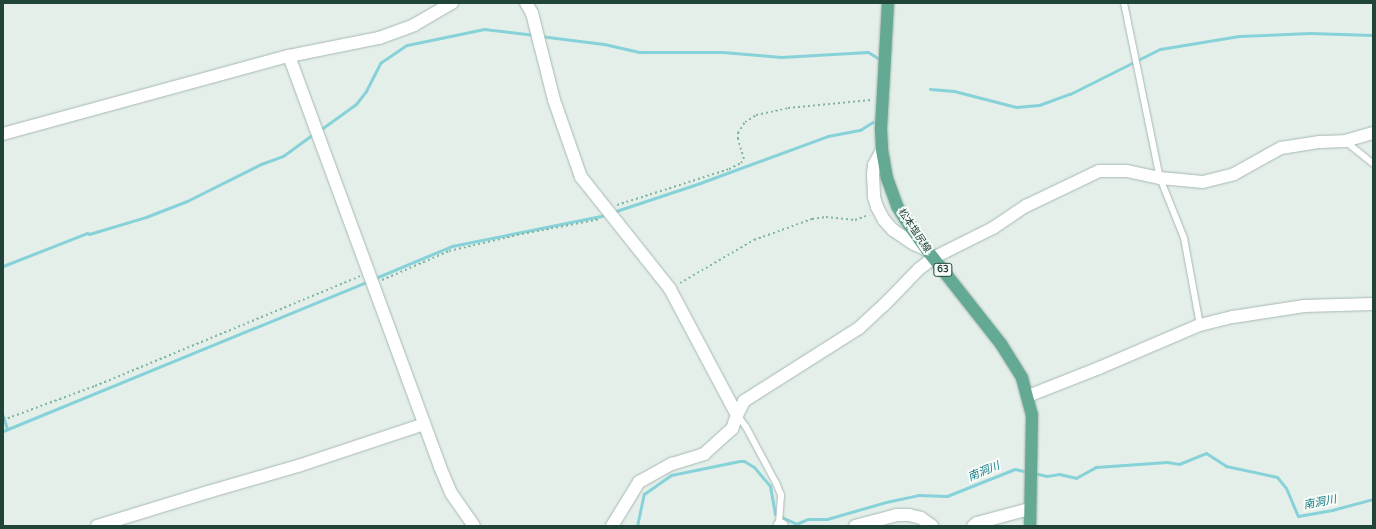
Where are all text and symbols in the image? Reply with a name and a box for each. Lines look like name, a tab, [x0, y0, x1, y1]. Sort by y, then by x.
street label: 松本塩尻線	[895, 207, 933, 255]
road number: 63	[933, 263, 953, 277]
water label: 南洞川	[966, 460, 1002, 484]
water label: 南洞川	[1303, 493, 1337, 513]

